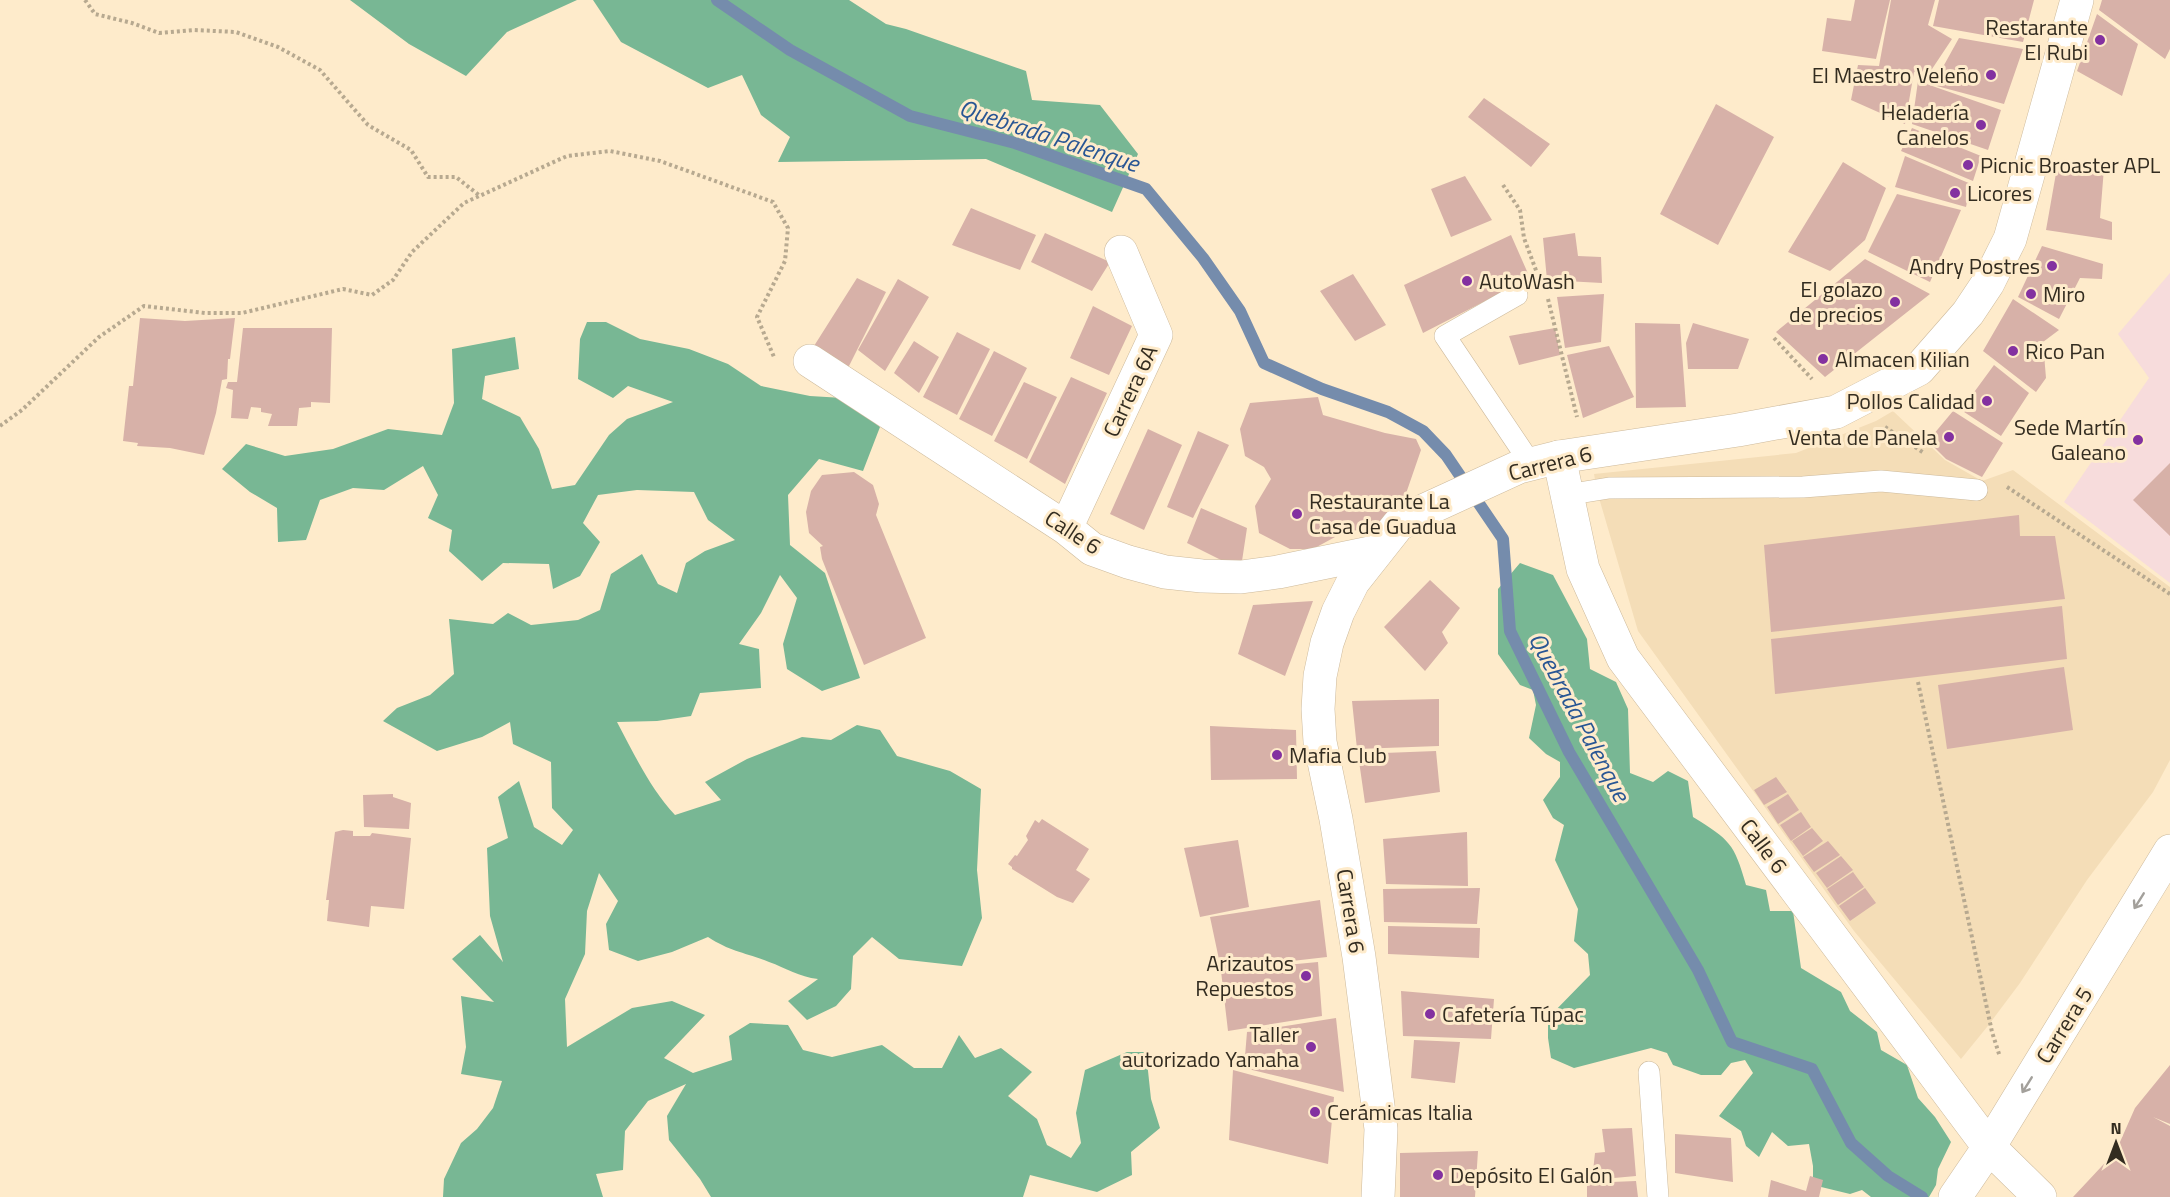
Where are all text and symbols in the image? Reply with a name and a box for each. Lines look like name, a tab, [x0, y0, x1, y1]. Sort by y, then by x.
place label: Restarante El Rubi	[1985, 10, 2088, 69]
marker: Restarante El Rubi	[2093, 33, 2107, 47]
place label: El Maestro Veleño	[1812, 58, 1979, 92]
marker: El Maestro Veleño	[1984, 68, 1998, 82]
water label: Quebrada Palenque	[955, 89, 1146, 182]
place label: Heladería Canelos	[1881, 95, 1969, 154]
marker: Heladería Canelos	[1974, 118, 1988, 132]
place label: Picnic Broaster APL	[1980, 148, 2161, 182]
marker: Picnic Broaster APL	[1961, 158, 1975, 172]
place label: Licores	[1967, 176, 2032, 210]
marker: Licores	[1948, 186, 1962, 200]
place label: Andry Postres	[1909, 249, 2040, 283]
marker: Andry Postres	[2045, 259, 2059, 273]
place label: AutoWash	[1479, 264, 1575, 298]
place label: El golazo de precios	[1789, 272, 1883, 331]
marker: AutoWash	[1460, 274, 1474, 288]
place label: Miro	[2043, 277, 2085, 311]
marker: Miro	[2024, 287, 2038, 301]
marker: El golazo de precios	[1888, 295, 1902, 309]
place label: Rico Pan	[2025, 334, 2105, 368]
street label: Carrera 6A	[1094, 339, 1166, 443]
place label: Almacen Kilian	[1835, 342, 1970, 376]
marker: Rico Pan	[2006, 344, 2020, 358]
marker: Almacen Kilian	[1816, 352, 1830, 366]
place label: Pollos Calidad	[1846, 384, 1975, 418]
marker: Pollos Calidad	[1980, 394, 1994, 408]
place label: Sede Martín Galeano	[2014, 410, 2126, 469]
place label: Venta de Panela	[1788, 420, 1937, 454]
marker: Venta de Panela	[1942, 430, 1956, 444]
marker: Sede Martín Galeano	[2131, 433, 2145, 447]
street label: Carrera 6	[1505, 436, 1595, 490]
place label: Restaurante La Casa de Guadua	[1309, 484, 1456, 543]
street label: Calle 6	[1038, 501, 1108, 563]
marker: Restaurante La Casa de Guadua	[1290, 507, 1304, 521]
water label: Quebrada Palenque	[1520, 626, 1641, 809]
place label: Mafia Club	[1289, 738, 1387, 772]
marker: Mafia Club	[1270, 748, 1284, 762]
street label: Calle 6	[1732, 811, 1796, 881]
street label: Carrera 6	[1328, 866, 1374, 956]
one-way arrow	[2133, 892, 2145, 909]
place label: Arizautos Repuestos	[1195, 946, 1294, 1005]
marker: Arizautos Repuestos	[1299, 969, 1313, 983]
street label: Carrera 5	[2027, 980, 2101, 1070]
place label: Cafetería Túpac	[1442, 997, 1584, 1031]
marker: Cafetería Túpac	[1423, 1007, 1437, 1021]
place label: Taller autorizado Yamaha	[1122, 1017, 1299, 1076]
marker: Taller autorizado Yamaha	[1304, 1040, 1318, 1054]
one-way arrow	[2020, 1076, 2032, 1093]
place label: Cerámicas Italia	[1327, 1095, 1472, 1129]
marker: Cerámicas Italia	[1308, 1105, 1322, 1119]
north arrow	[2086, 1113, 2146, 1173]
text: N	[2110, 1116, 2122, 1140]
place label: Depósito El Galón	[1450, 1158, 1613, 1192]
marker: Depósito El Galón	[1431, 1168, 1445, 1182]

